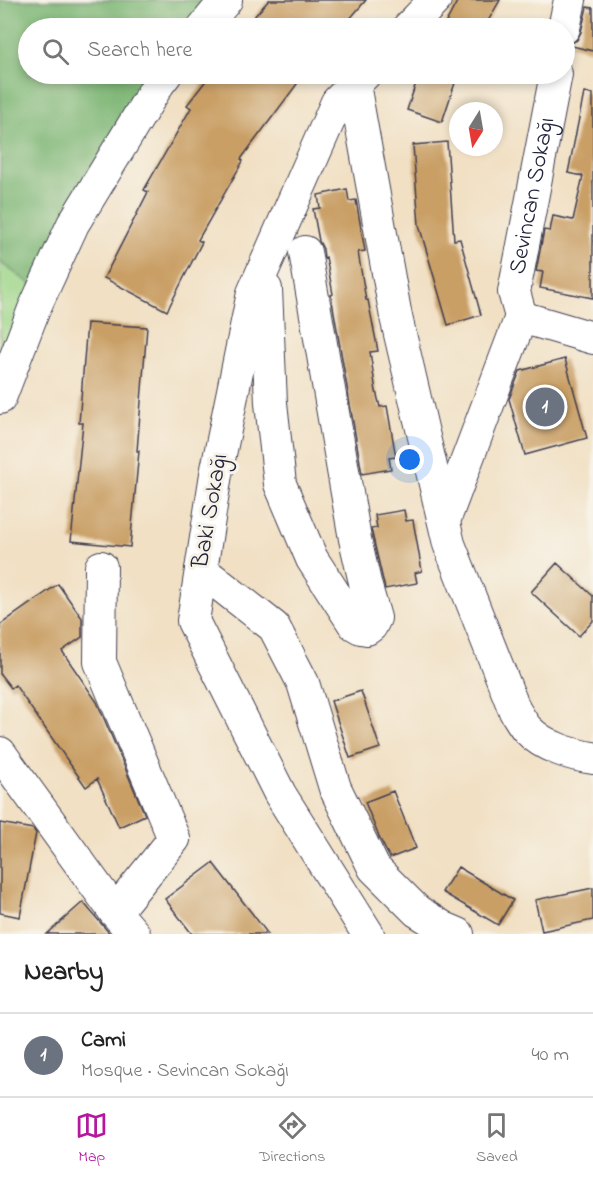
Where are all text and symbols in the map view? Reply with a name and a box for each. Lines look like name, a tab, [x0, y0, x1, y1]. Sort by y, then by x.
search box	[18, 18, 575, 84]
icon: search	[39, 35, 72, 68]
text: Search here	[87, 35, 192, 67]
north arrow	[449, 102, 503, 156]
street label: Sevincan Sokağı	[500, 114, 565, 277]
pin: 1	[526, 384, 564, 430]
your location	[395, 445, 424, 474]
street label: Baki Sokağı	[184, 451, 238, 572]
text: Nearby	[24, 954, 103, 992]
text: Cami	[81, 1025, 126, 1057]
text: 1	[40, 1041, 47, 1070]
text: 40 m	[532, 1041, 569, 1070]
text: Mosque · Sevincan Sokağı	[81, 1057, 289, 1086]
tab: Map	[75, 1109, 108, 1169]
tab: Directions	[259, 1109, 325, 1169]
tab: Saved	[476, 1109, 518, 1169]

